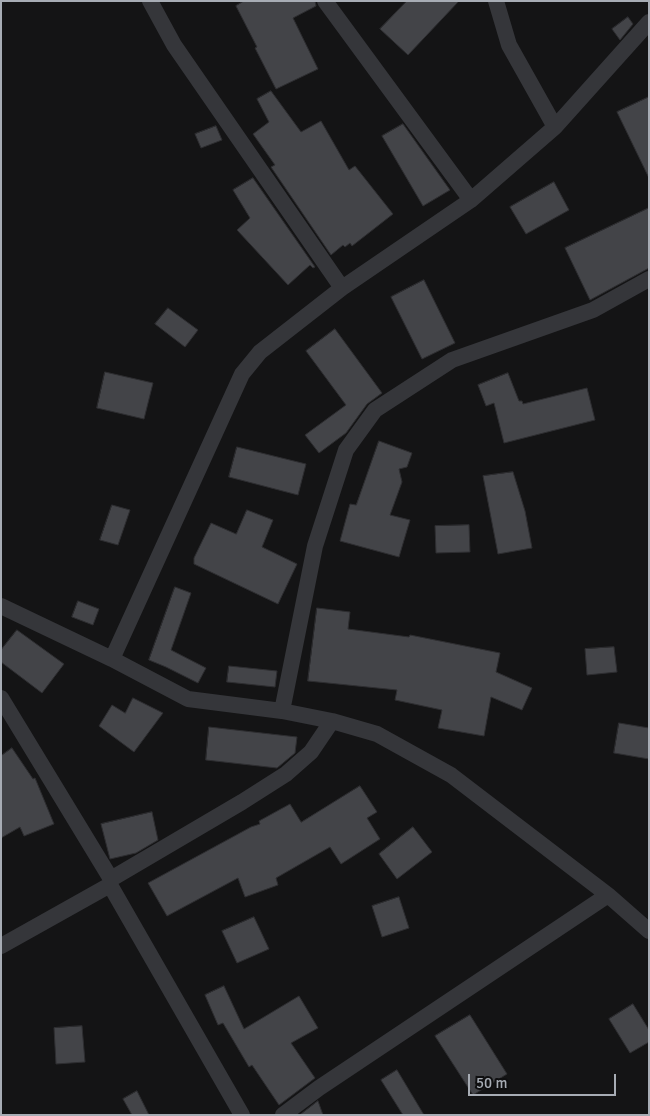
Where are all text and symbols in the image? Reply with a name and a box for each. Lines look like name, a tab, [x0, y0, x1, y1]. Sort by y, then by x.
scale bar	[470, 1064, 618, 1096]
text: 50 m	[476, 1074, 507, 1092]

